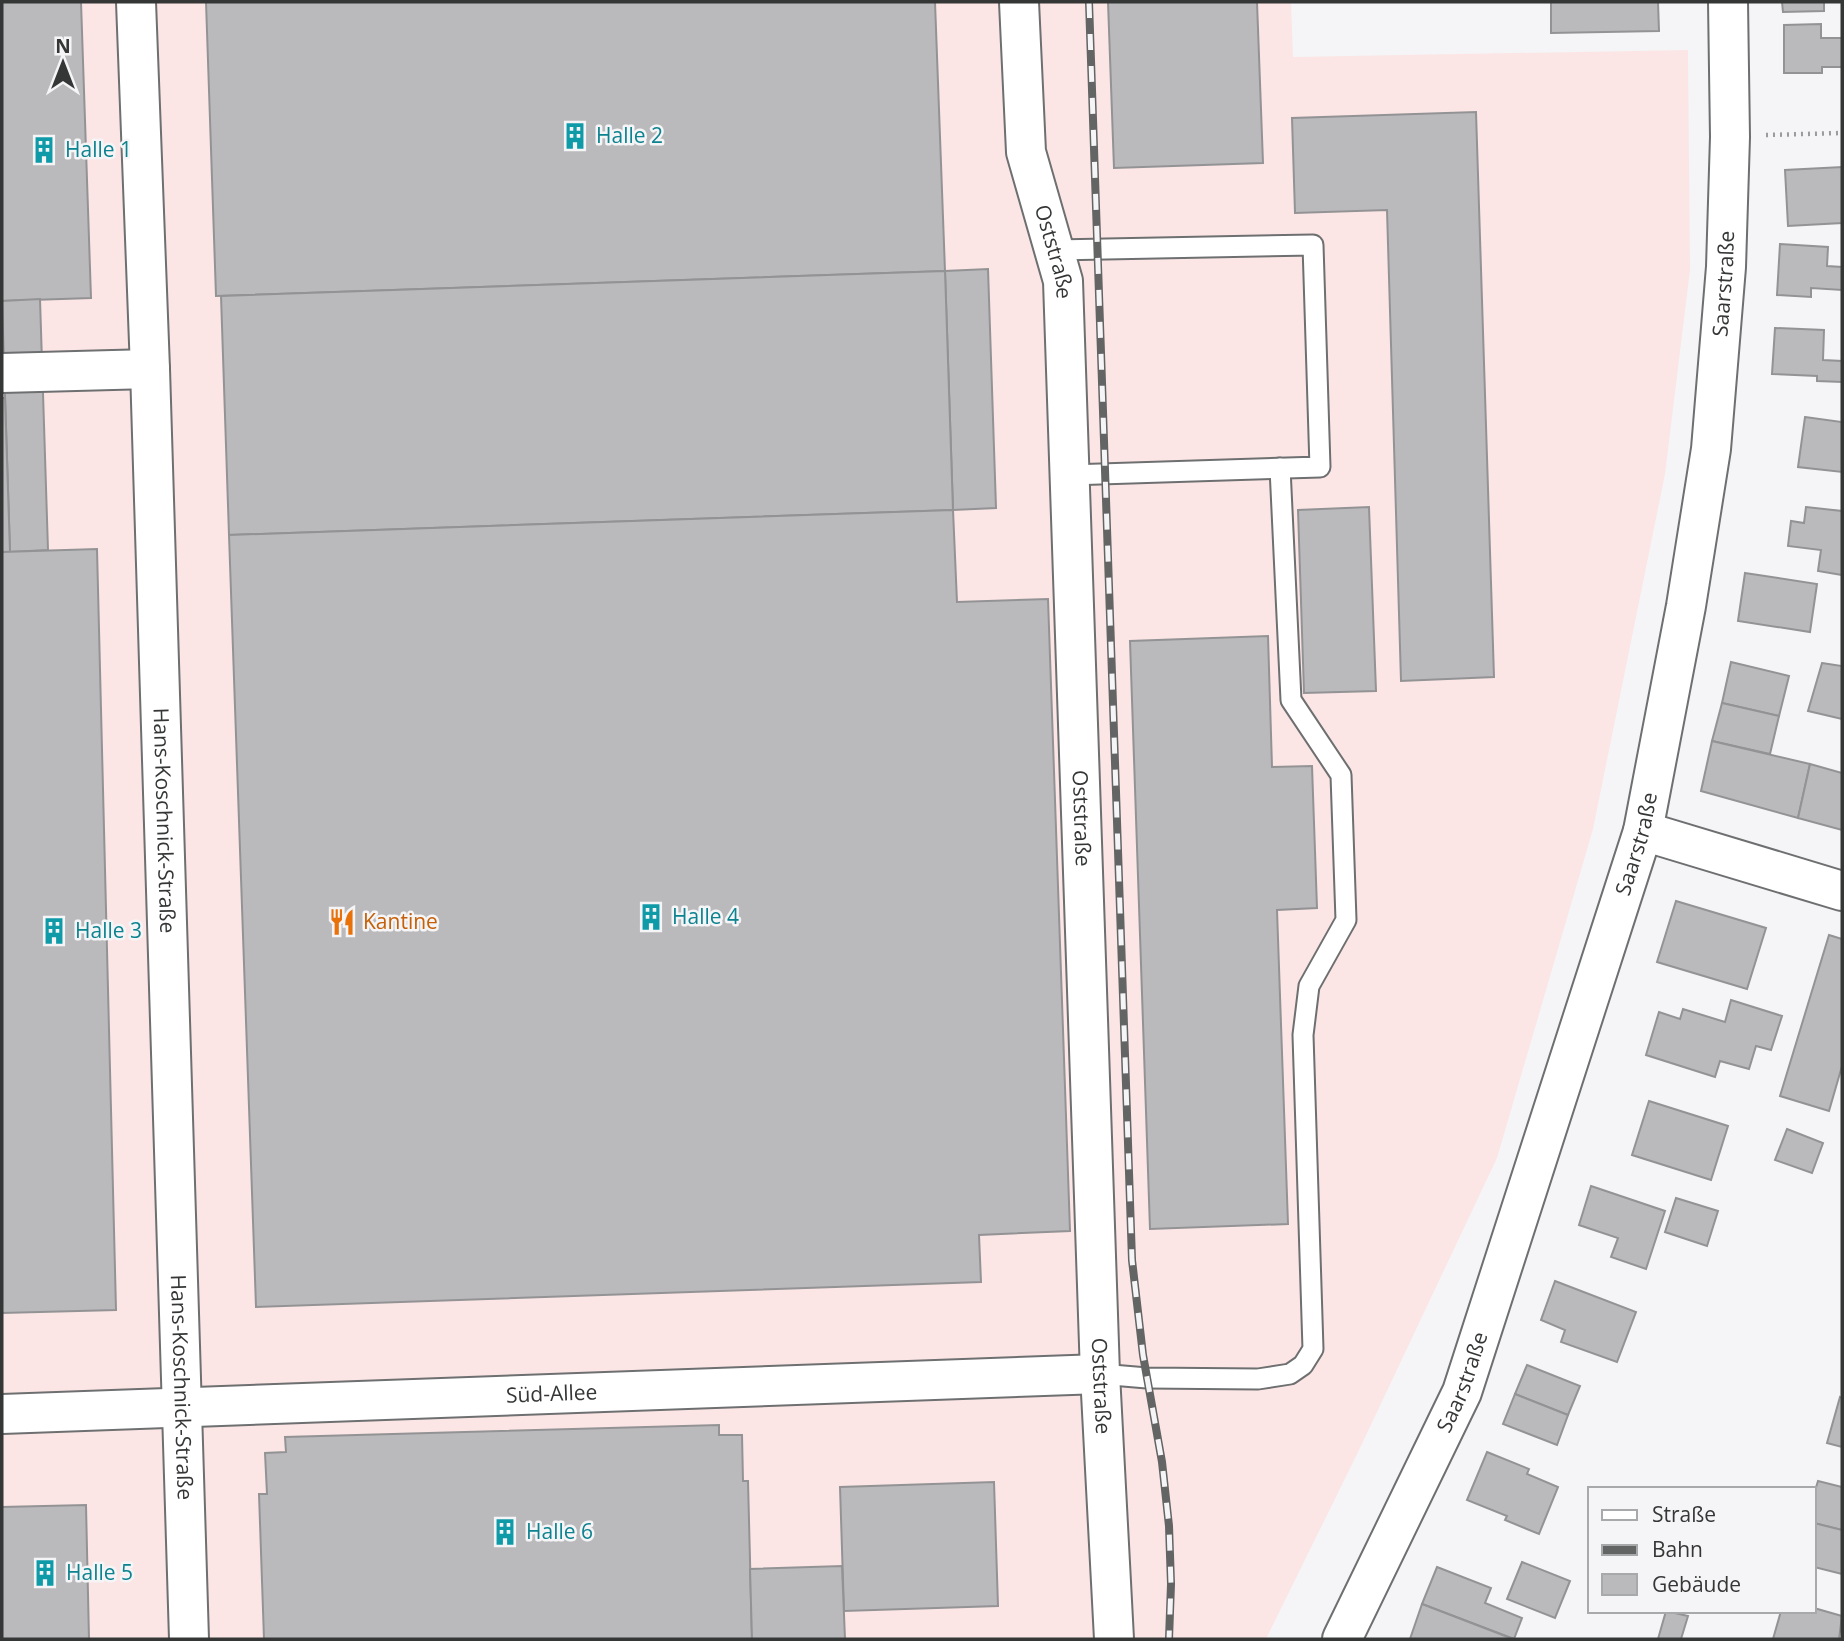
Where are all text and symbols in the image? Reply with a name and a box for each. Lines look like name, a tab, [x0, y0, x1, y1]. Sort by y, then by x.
north arrow	[28, 28, 98, 98]
text: N	[55, 33, 71, 59]
building icon: Halle 2	[560, 121, 590, 151]
place label: Halle 2	[596, 121, 663, 149]
building icon: Halle 1	[29, 135, 59, 165]
place label: Halle 1	[65, 135, 132, 163]
street label: Oststraße	[1029, 201, 1079, 299]
street label: Saarstraße	[1705, 230, 1740, 338]
street label: Hans-Koschnick-Straße	[147, 707, 182, 934]
street label: Oststraße	[1067, 770, 1098, 867]
street label: Saarstraße	[1608, 790, 1663, 899]
building icon: Halle 4	[636, 902, 666, 932]
place label: Halle 4	[672, 902, 739, 930]
restaurant icon: Kantine	[327, 907, 357, 937]
place label: Kantine	[363, 907, 438, 935]
building icon: Halle 3	[39, 916, 69, 946]
place label: Halle 3	[75, 916, 142, 944]
street label: Hans-Koschnick-Straße	[165, 1274, 200, 1500]
street label: Saarstraße	[1429, 1328, 1494, 1437]
street label: Oststraße	[1086, 1337, 1118, 1435]
street label: Süd-Allee	[505, 1377, 598, 1409]
legend	[1588, 1487, 1816, 1613]
text: Straße	[1652, 1500, 1716, 1528]
building icon: Halle 6	[490, 1517, 520, 1547]
place label: Halle 6	[526, 1517, 593, 1545]
text: Bahn	[1652, 1535, 1703, 1563]
building icon: Halle 5	[30, 1558, 60, 1588]
place label: Halle 5	[66, 1558, 133, 1586]
text: Gebäude	[1652, 1570, 1741, 1598]

